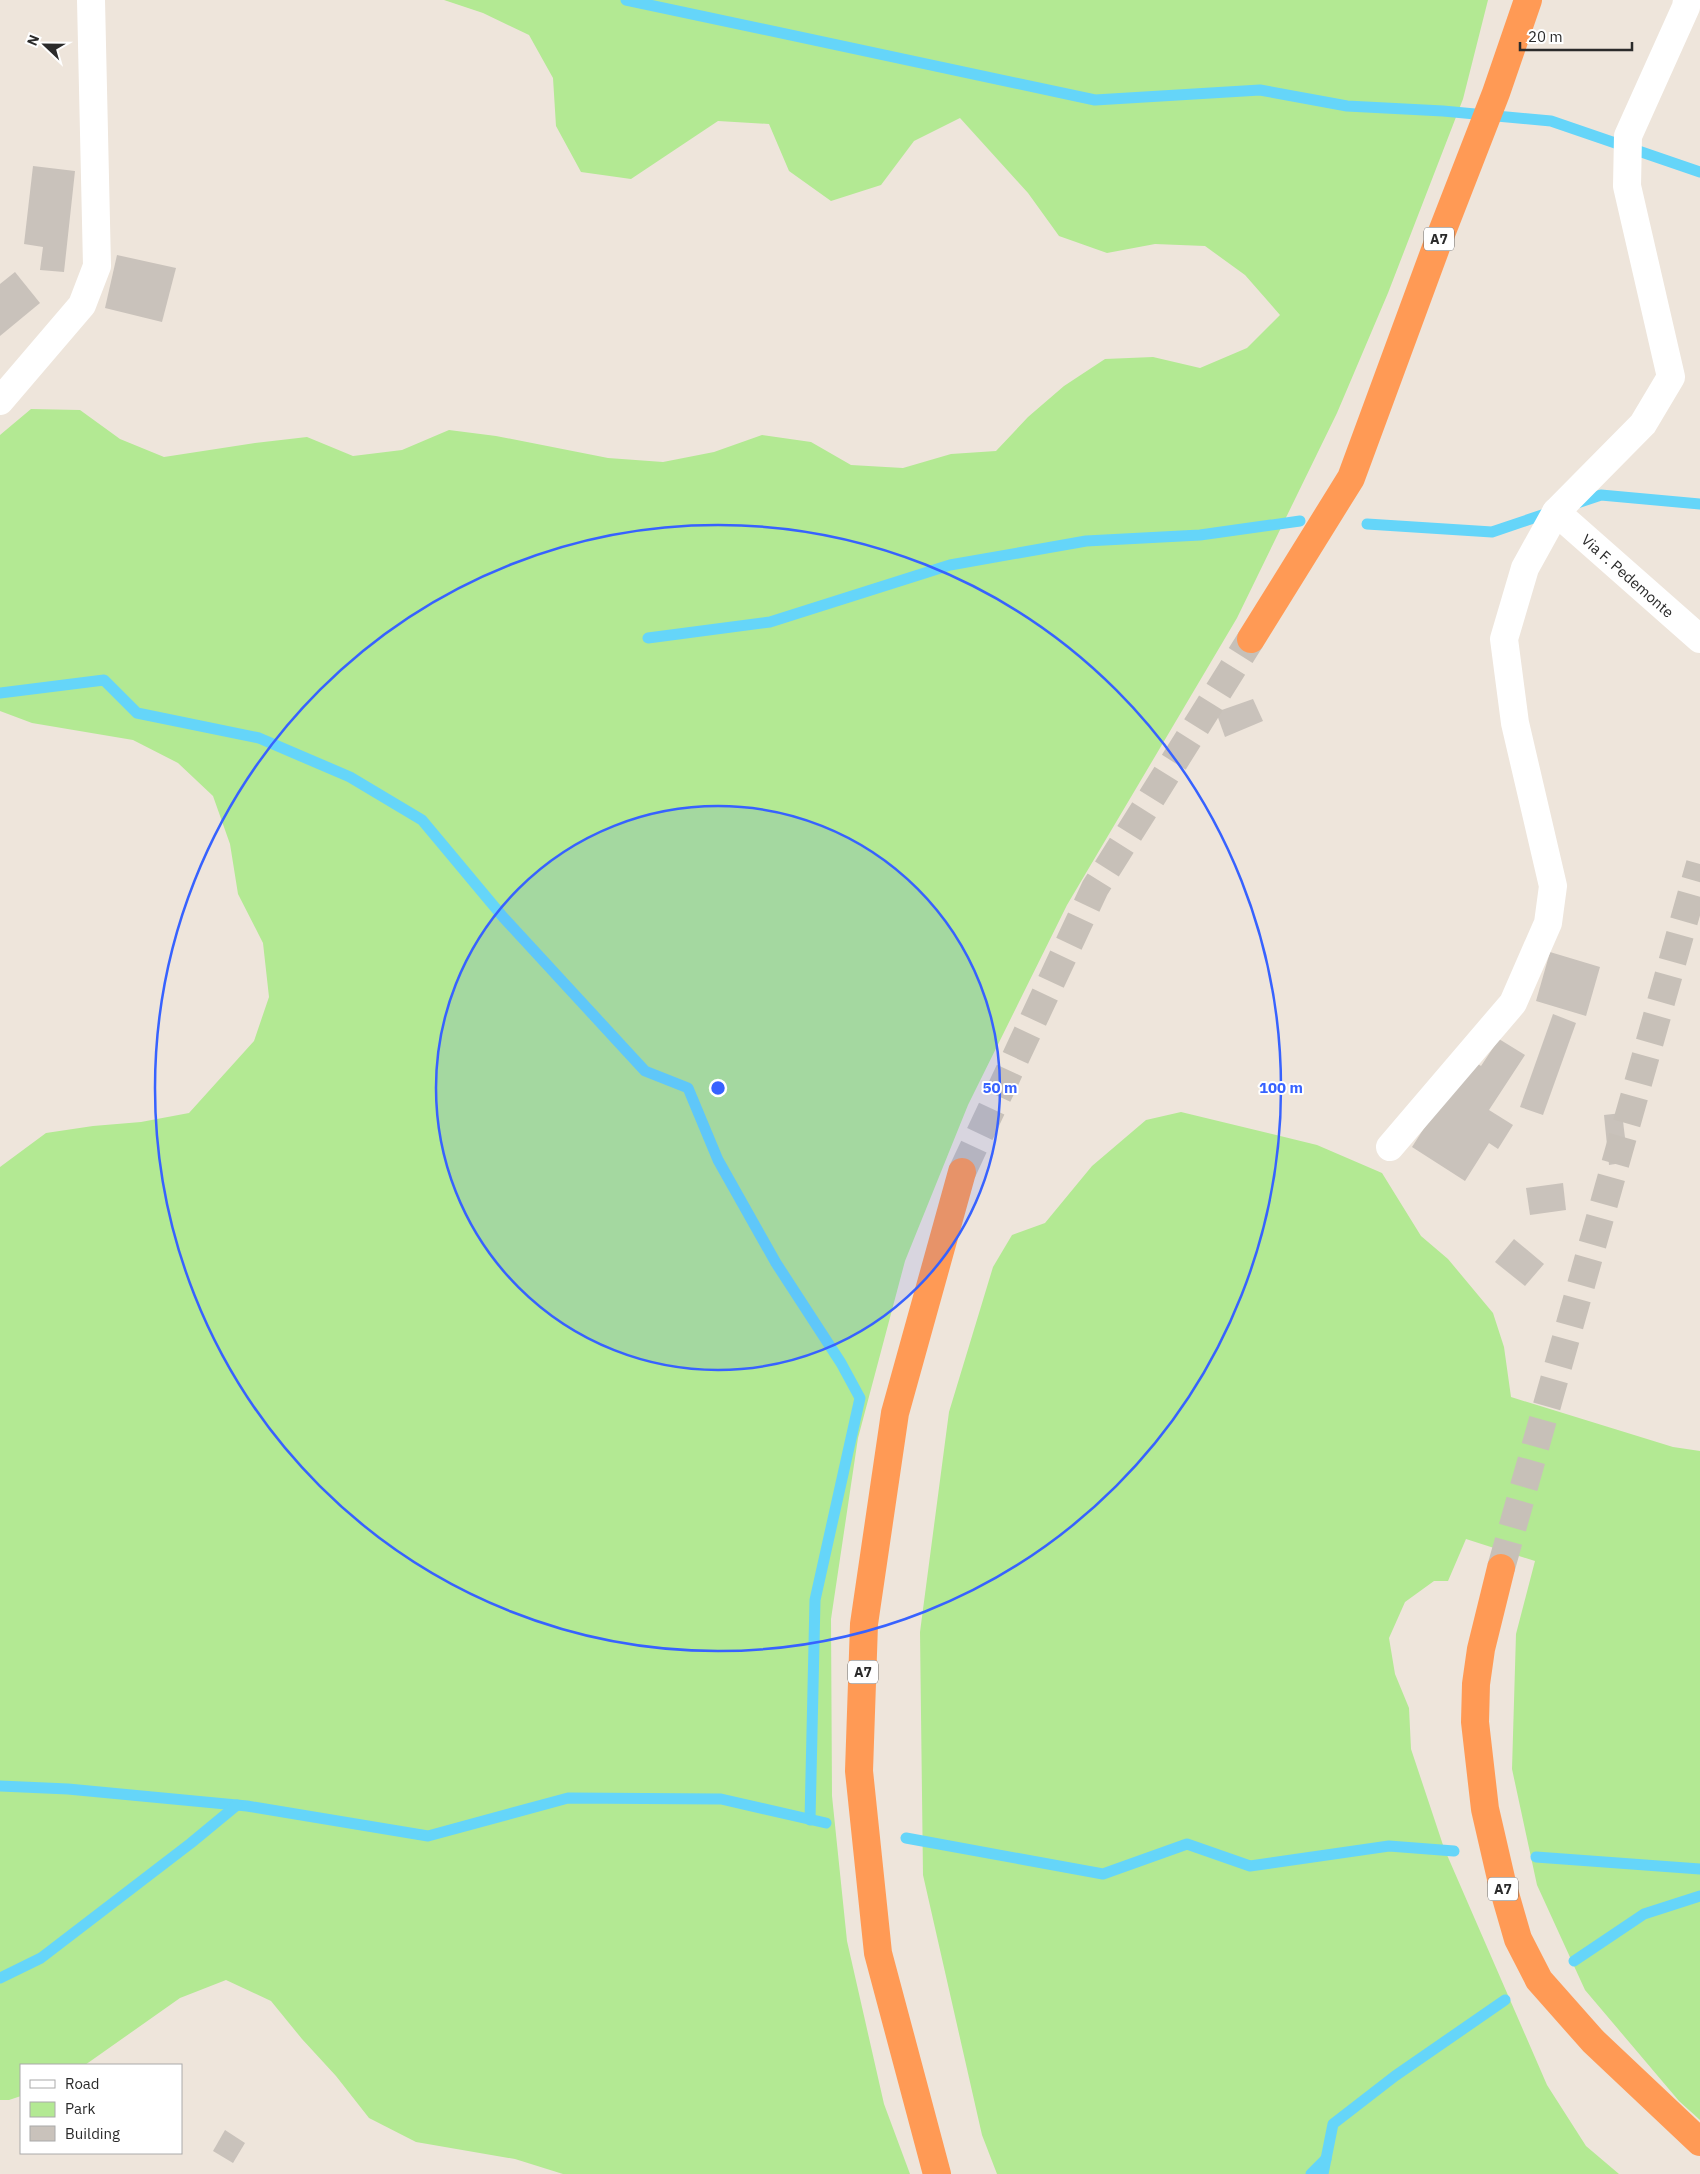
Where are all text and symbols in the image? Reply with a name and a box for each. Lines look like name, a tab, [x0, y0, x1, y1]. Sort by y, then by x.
north arrow	[20, 20, 70, 70]
scale bar	[1520, 20, 1632, 52]
text: 20 m	[1528, 27, 1563, 46]
text: N	[23, 32, 43, 48]
road number: A7	[1424, 228, 1454, 250]
street label: Via F. Pedemonte	[1578, 530, 1678, 621]
text: 50 m	[983, 1078, 1017, 1097]
text: 100 m	[1259, 1078, 1303, 1097]
centre of rings	[709, 1079, 727, 1097]
road number: A7	[848, 1660, 878, 1684]
road number: A7	[1488, 1878, 1518, 1900]
legend	[20, 2064, 182, 2154]
text: Road	[65, 2074, 100, 2093]
text: Park	[65, 2099, 95, 2118]
text: Building	[65, 2124, 120, 2143]

